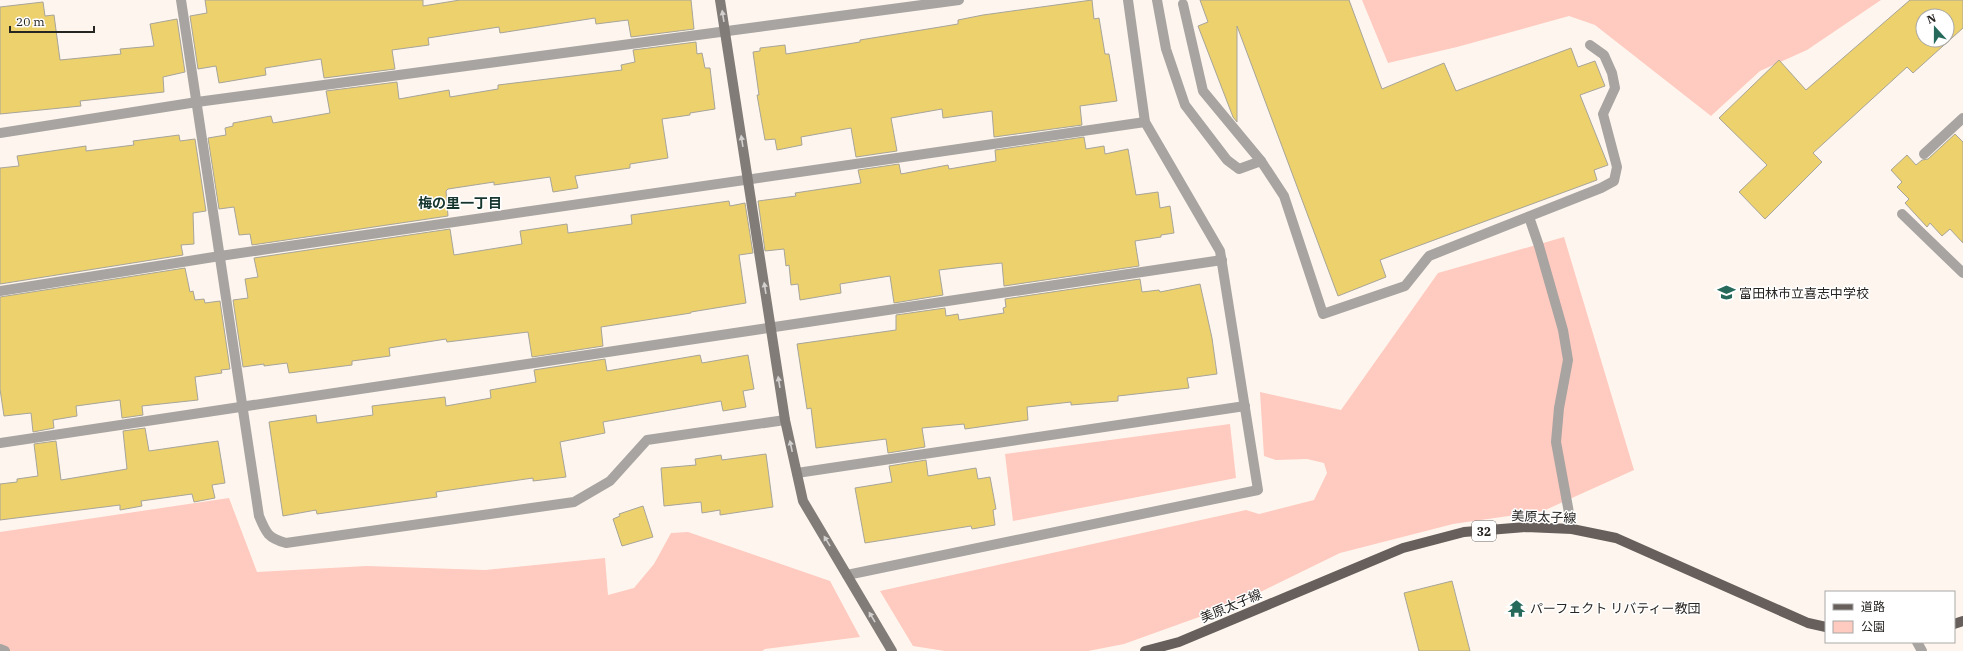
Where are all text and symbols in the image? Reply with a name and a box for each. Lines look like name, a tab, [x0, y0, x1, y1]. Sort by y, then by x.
scale bar	[10, 8, 94, 34]
north arrow	[1915, 8, 1955, 48]
one-way arrow	[720, 10, 726, 22]
text: N	[1925, 10, 1938, 27]
text: 20 m	[16, 14, 45, 29]
one-way arrow	[739, 135, 745, 147]
district label: 梅の里一丁目	[418, 194, 502, 212]
one-way arrow	[762, 282, 768, 294]
school or university icon: 富田林市立喜志中学校	[1716, 283, 1736, 303]
place label: 富田林市立喜志中学校	[1739, 285, 1869, 302]
one-way arrow	[776, 375, 782, 388]
one-way arrow	[787, 440, 793, 453]
street label: 美原太子線	[1511, 507, 1577, 527]
road number: 32	[1472, 521, 1496, 541]
one-way arrow	[823, 535, 830, 547]
street label: 美原太子線	[1198, 585, 1264, 627]
legend	[1825, 591, 1955, 643]
temple icon: パーフェクト リバティー教団	[1507, 598, 1527, 618]
text: 道路	[1861, 599, 1885, 614]
place label: パーフェクト リバティー教団	[1530, 600, 1700, 617]
one-way arrow	[868, 611, 875, 623]
text: 公園	[1861, 619, 1885, 634]

